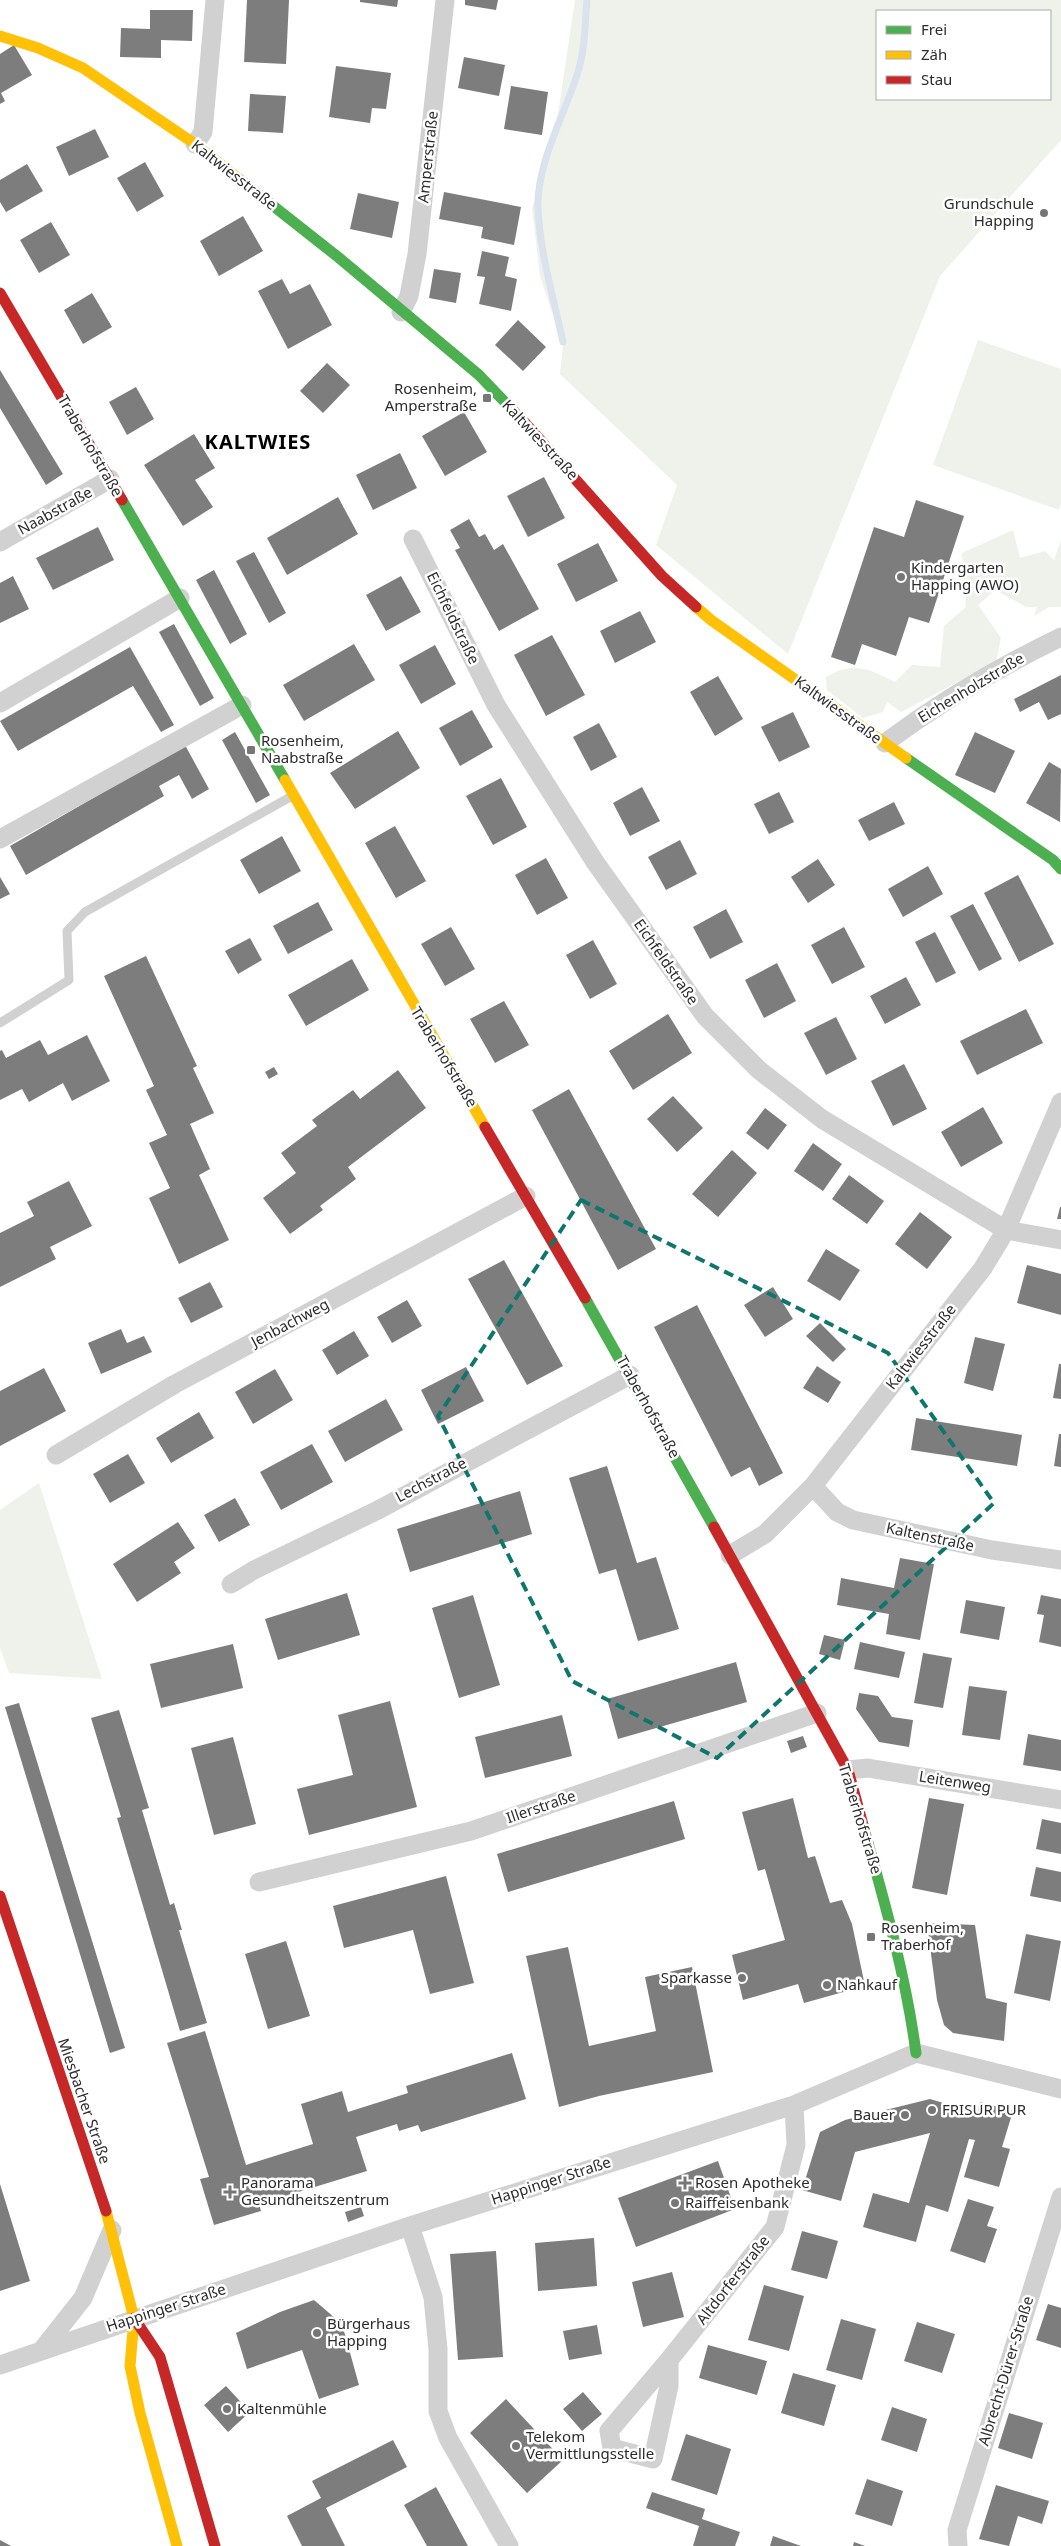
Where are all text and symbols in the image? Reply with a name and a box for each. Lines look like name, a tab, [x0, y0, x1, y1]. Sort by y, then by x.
legend	[876, 10, 1051, 100]
text: Frei	[921, 19, 947, 39]
text: Zäh	[921, 44, 947, 64]
text: Stau	[921, 69, 952, 89]
street label: Amperstraße	[412, 110, 442, 204]
street label: Kaltwiesstraße	[188, 135, 281, 214]
place label: Grundschule Happing	[944, 193, 1034, 230]
marker: Grundschule Happing	[1038, 207, 1050, 219]
place label: Rosenheim, Amperstraße	[385, 378, 477, 415]
street label: Traberhofstraße	[54, 391, 128, 500]
marker: Rosenheim, Amperstraße	[481, 392, 493, 404]
street label: Kaltwiesstraße	[498, 395, 583, 484]
district label: KALTWIES	[205, 428, 311, 455]
street label: Naabstraße	[14, 481, 95, 539]
place label: Kindergarten Happing (AWO)	[911, 557, 1019, 594]
street label: Eichfeldstraße	[423, 568, 485, 667]
marker: Kindergarten Happing (AWO)	[895, 571, 907, 583]
street label: Eichenholzstraße	[914, 648, 1027, 727]
street label: Kaltwiesstraße	[791, 671, 886, 748]
place label: Rosenheim, Naabstraße	[261, 730, 344, 767]
marker: Rosenheim, Naabstraße	[245, 744, 257, 756]
street label: Eichfeldstraße	[630, 915, 704, 1008]
street label: Traberhofstraße	[407, 1002, 483, 1111]
street label: Jenbachweg	[245, 1293, 332, 1352]
street label: Kaltwiesstraße	[881, 1300, 960, 1393]
street label: Traberhofstraße	[612, 1352, 685, 1461]
street label: Lechstraße	[392, 1452, 470, 1506]
street label: Kaltenstraße	[884, 1517, 976, 1555]
street label: Traberhofstraße	[835, 1761, 887, 1876]
street label: Leitenweg	[918, 1765, 993, 1797]
street label: Illerstraße	[503, 1785, 578, 1827]
place label: Rosenheim, Traberhof	[881, 1917, 964, 1954]
marker: Rosenheim, Traberhof	[865, 1931, 877, 1943]
place label: Sparkasse	[661, 1967, 732, 1987]
marker: Sparkasse	[736, 1972, 748, 1984]
place label: Nahkauf	[837, 1974, 898, 1994]
marker: Nahkauf	[821, 1979, 833, 1991]
street label: Miesbacher Straße	[54, 2035, 116, 2166]
place label: FRISUR PUR	[942, 2099, 1027, 2119]
place label: Bauer	[853, 2104, 895, 2124]
marker: FRISUR PUR	[926, 2104, 938, 2116]
marker: Bauer	[899, 2109, 911, 2121]
street label: Happinger Straße	[488, 2151, 613, 2209]
place label: Panorama Gesundheitszentrum	[241, 2172, 389, 2209]
place label: Rosen Apotheke	[695, 2172, 810, 2192]
marker: Rosen Apotheke	[679, 2177, 691, 2189]
marker: Panorama Gesundheitszentrum	[223, 2185, 237, 2199]
place label: Raiffeisenbank	[685, 2192, 789, 2212]
marker: Raiffeisenbank	[669, 2197, 681, 2209]
street label: Altdorferstraße	[691, 2231, 773, 2328]
street label: Happinger Straße	[103, 2278, 228, 2336]
street label: Albrecht-Dürer-Straße	[973, 2294, 1037, 2448]
place label: Bürgerhaus Happing	[327, 2313, 410, 2350]
marker: Bürgerhaus Happing	[311, 2327, 323, 2339]
place label: Kaltenmühle	[237, 2398, 327, 2418]
marker: Kaltenmühle	[221, 2403, 233, 2415]
place label: Telekom Vermittlungsstelle	[526, 2426, 654, 2463]
marker: Telekom Vermittlungsstelle	[510, 2440, 522, 2452]

